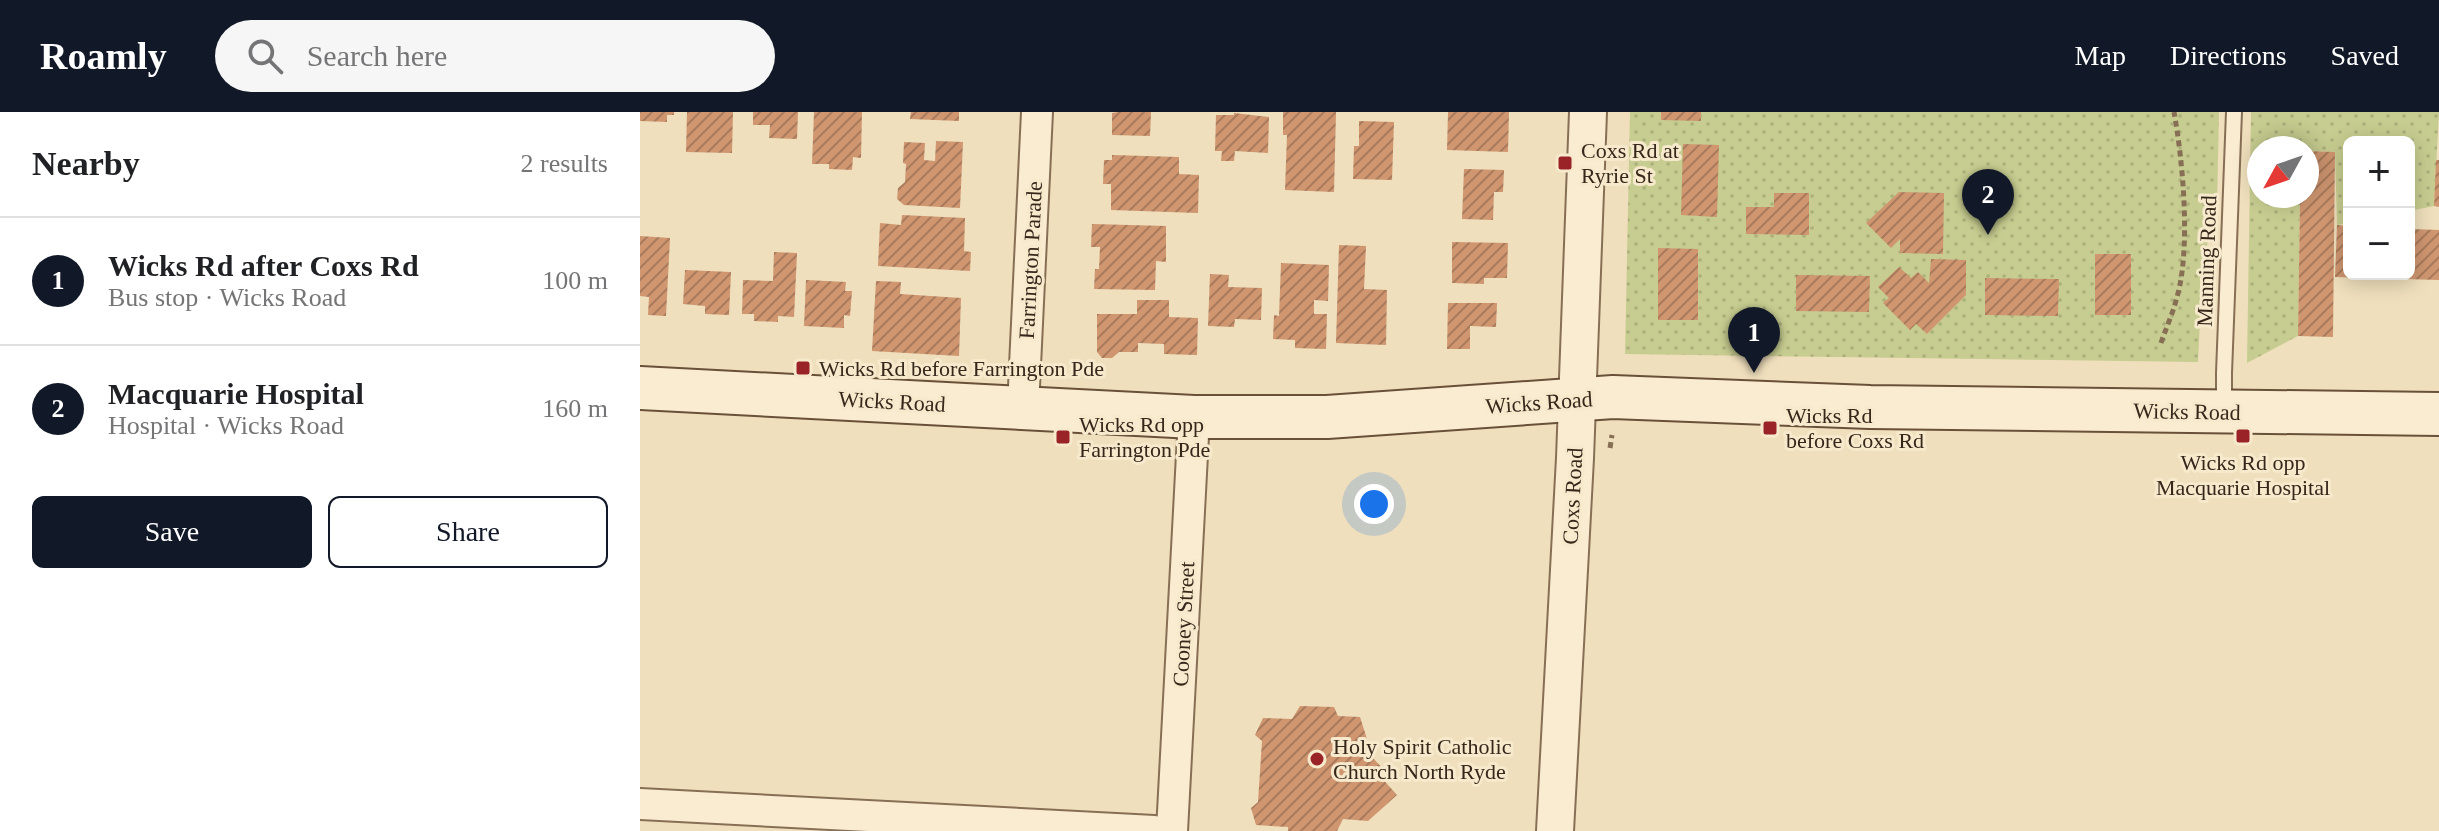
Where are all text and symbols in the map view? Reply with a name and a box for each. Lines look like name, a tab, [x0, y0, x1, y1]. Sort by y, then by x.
search box	[215, 20, 775, 92]
icon: search	[243, 34, 287, 78]
text: Roamly	[40, 35, 167, 77]
text: Search here	[307, 39, 447, 72]
text: Map	[2075, 40, 2126, 71]
text: Directions	[2170, 40, 2287, 71]
text: Saved	[2331, 40, 2399, 71]
north arrow	[2247, 136, 2319, 208]
map controls	[2343, 136, 2415, 280]
button: +	[2343, 136, 2415, 208]
place label: Coxs Rd at Ryrie St	[1581, 138, 1679, 188]
text: Nearby	[32, 145, 140, 182]
text: 2 results	[521, 149, 608, 178]
marker: Coxs Rd at Ryrie St	[1556, 154, 1574, 172]
pin: 2	[1962, 169, 2014, 235]
street label: Farrington Parade	[1014, 180, 1047, 340]
street label: Manning Road	[2192, 195, 2221, 327]
button: −	[2343, 208, 2415, 280]
text: Wicks Rd after Coxs Rd	[108, 249, 419, 282]
text: 1	[52, 266, 65, 295]
text: 100 m	[542, 266, 608, 295]
text: Bus stop · Wicks Road	[108, 283, 346, 312]
pin: 1	[1728, 307, 1780, 373]
place label: Wicks Rd before Farrington Pde	[819, 356, 1104, 381]
marker: Wicks Rd before Farrington Pde	[794, 359, 812, 377]
text: Macquarie Hospital	[108, 377, 364, 410]
street label: Wicks Road	[838, 386, 946, 417]
street label: Wicks Road	[1485, 386, 1593, 419]
text: 2	[52, 394, 65, 423]
text: 160 m	[542, 394, 608, 423]
street label: Wicks Road	[2133, 398, 2241, 425]
place label: Wicks Rd before Coxs Rd	[1786, 403, 1924, 453]
text: Hospital · Wicks Road	[108, 411, 344, 440]
place label: Wicks Rd opp Farrington Pde	[1079, 412, 1210, 462]
marker: Wicks Rd before Coxs Rd	[1761, 419, 1779, 437]
marker: Wicks Rd opp Macquarie Hospital	[2234, 427, 2252, 445]
marker: Wicks Rd opp Farrington Pde	[1054, 428, 1072, 446]
street label: Coxs Road	[1557, 447, 1588, 545]
place label: Wicks Rd opp Macquarie Hospital	[2156, 450, 2330, 500]
your location	[1354, 484, 1394, 524]
button: Save	[32, 496, 312, 568]
button: Share	[328, 496, 608, 568]
street label: Cooney Street	[1168, 561, 1199, 687]
place label: Holy Spirit Catholic Church North Ryde	[1333, 734, 1512, 784]
marker: Holy Spirit Catholic Church North Ryde	[1308, 750, 1326, 768]

